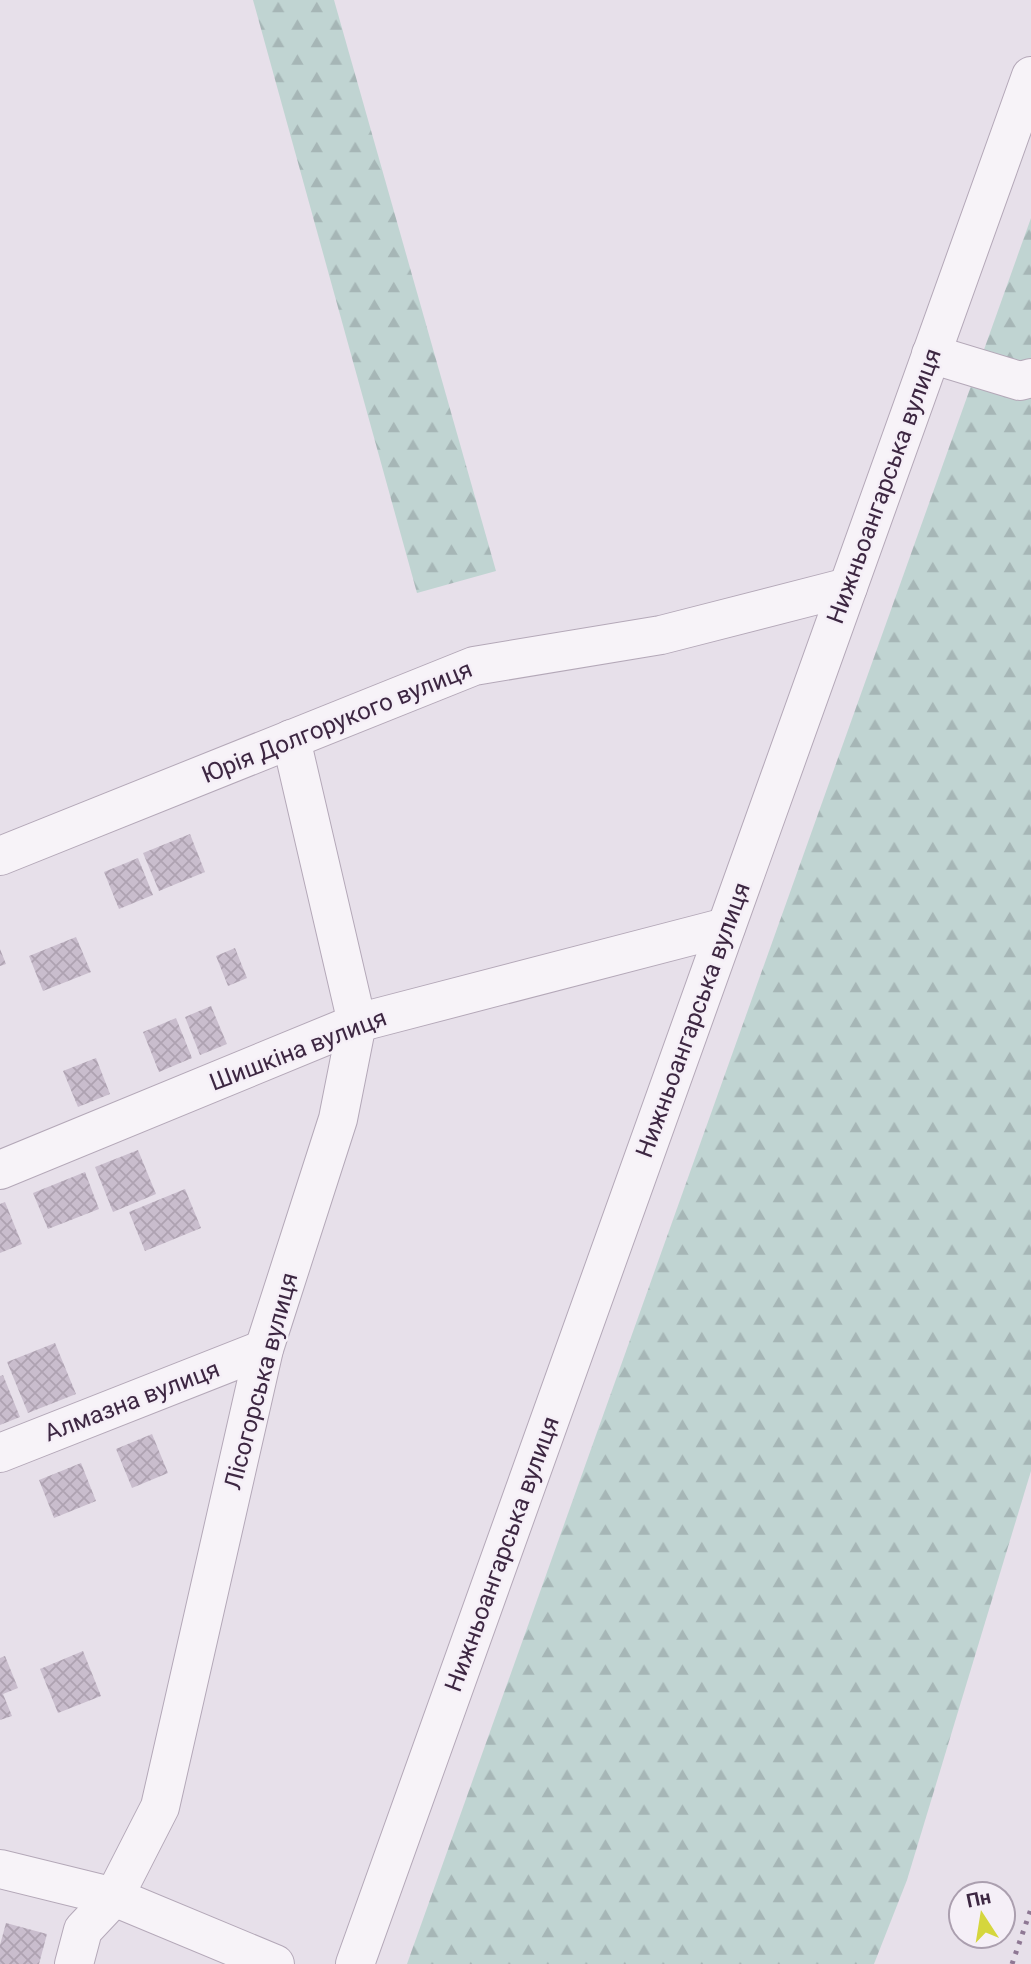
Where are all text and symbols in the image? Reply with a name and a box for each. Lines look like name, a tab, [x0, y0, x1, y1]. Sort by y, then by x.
street label: Нижньоангарська вулиця	[821, 345, 947, 627]
street label: Юрія Долгорукого вулиця	[198, 655, 476, 789]
street label: Нижньоангарська вулиця	[630, 879, 756, 1161]
street label: Шишкіна вулиця	[206, 1003, 390, 1097]
street label: Лісогорська вулиця	[219, 1269, 303, 1493]
street label: Алмазна вулиця	[40, 1355, 224, 1447]
street label: Нижньоангарська вулиця	[439, 1413, 565, 1695]
north arrow	[947, 1880, 1017, 1950]
text: Пн	[964, 1885, 993, 1913]

